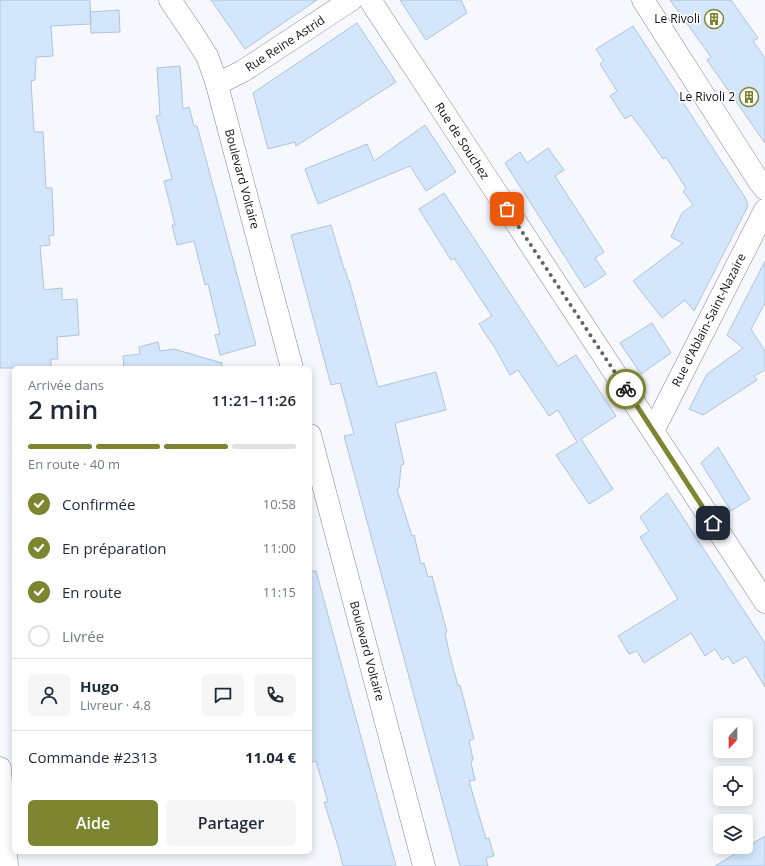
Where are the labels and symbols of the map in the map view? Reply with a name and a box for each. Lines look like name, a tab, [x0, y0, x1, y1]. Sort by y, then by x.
building icon: Le Rivoli	[703, 8, 725, 30]
place label: Le Rivoli	[654, 10, 700, 27]
street label: Rue Reine Astrid	[242, 11, 328, 76]
building icon: Le Rivoli 2	[738, 86, 760, 108]
place label: Le Rivoli 2	[679, 88, 735, 105]
street label: Rue de Souchez	[431, 99, 494, 183]
street label: Boulevard Voltaire	[221, 127, 264, 231]
pin	[490, 192, 524, 226]
street label: Rue d'Ablain-Saint-Nazaire	[667, 250, 750, 390]
courier	[606, 369, 646, 409]
pin	[696, 506, 730, 540]
street label: Boulevard Voltaire	[346, 599, 389, 703]
north arrow	[713, 718, 753, 758]

